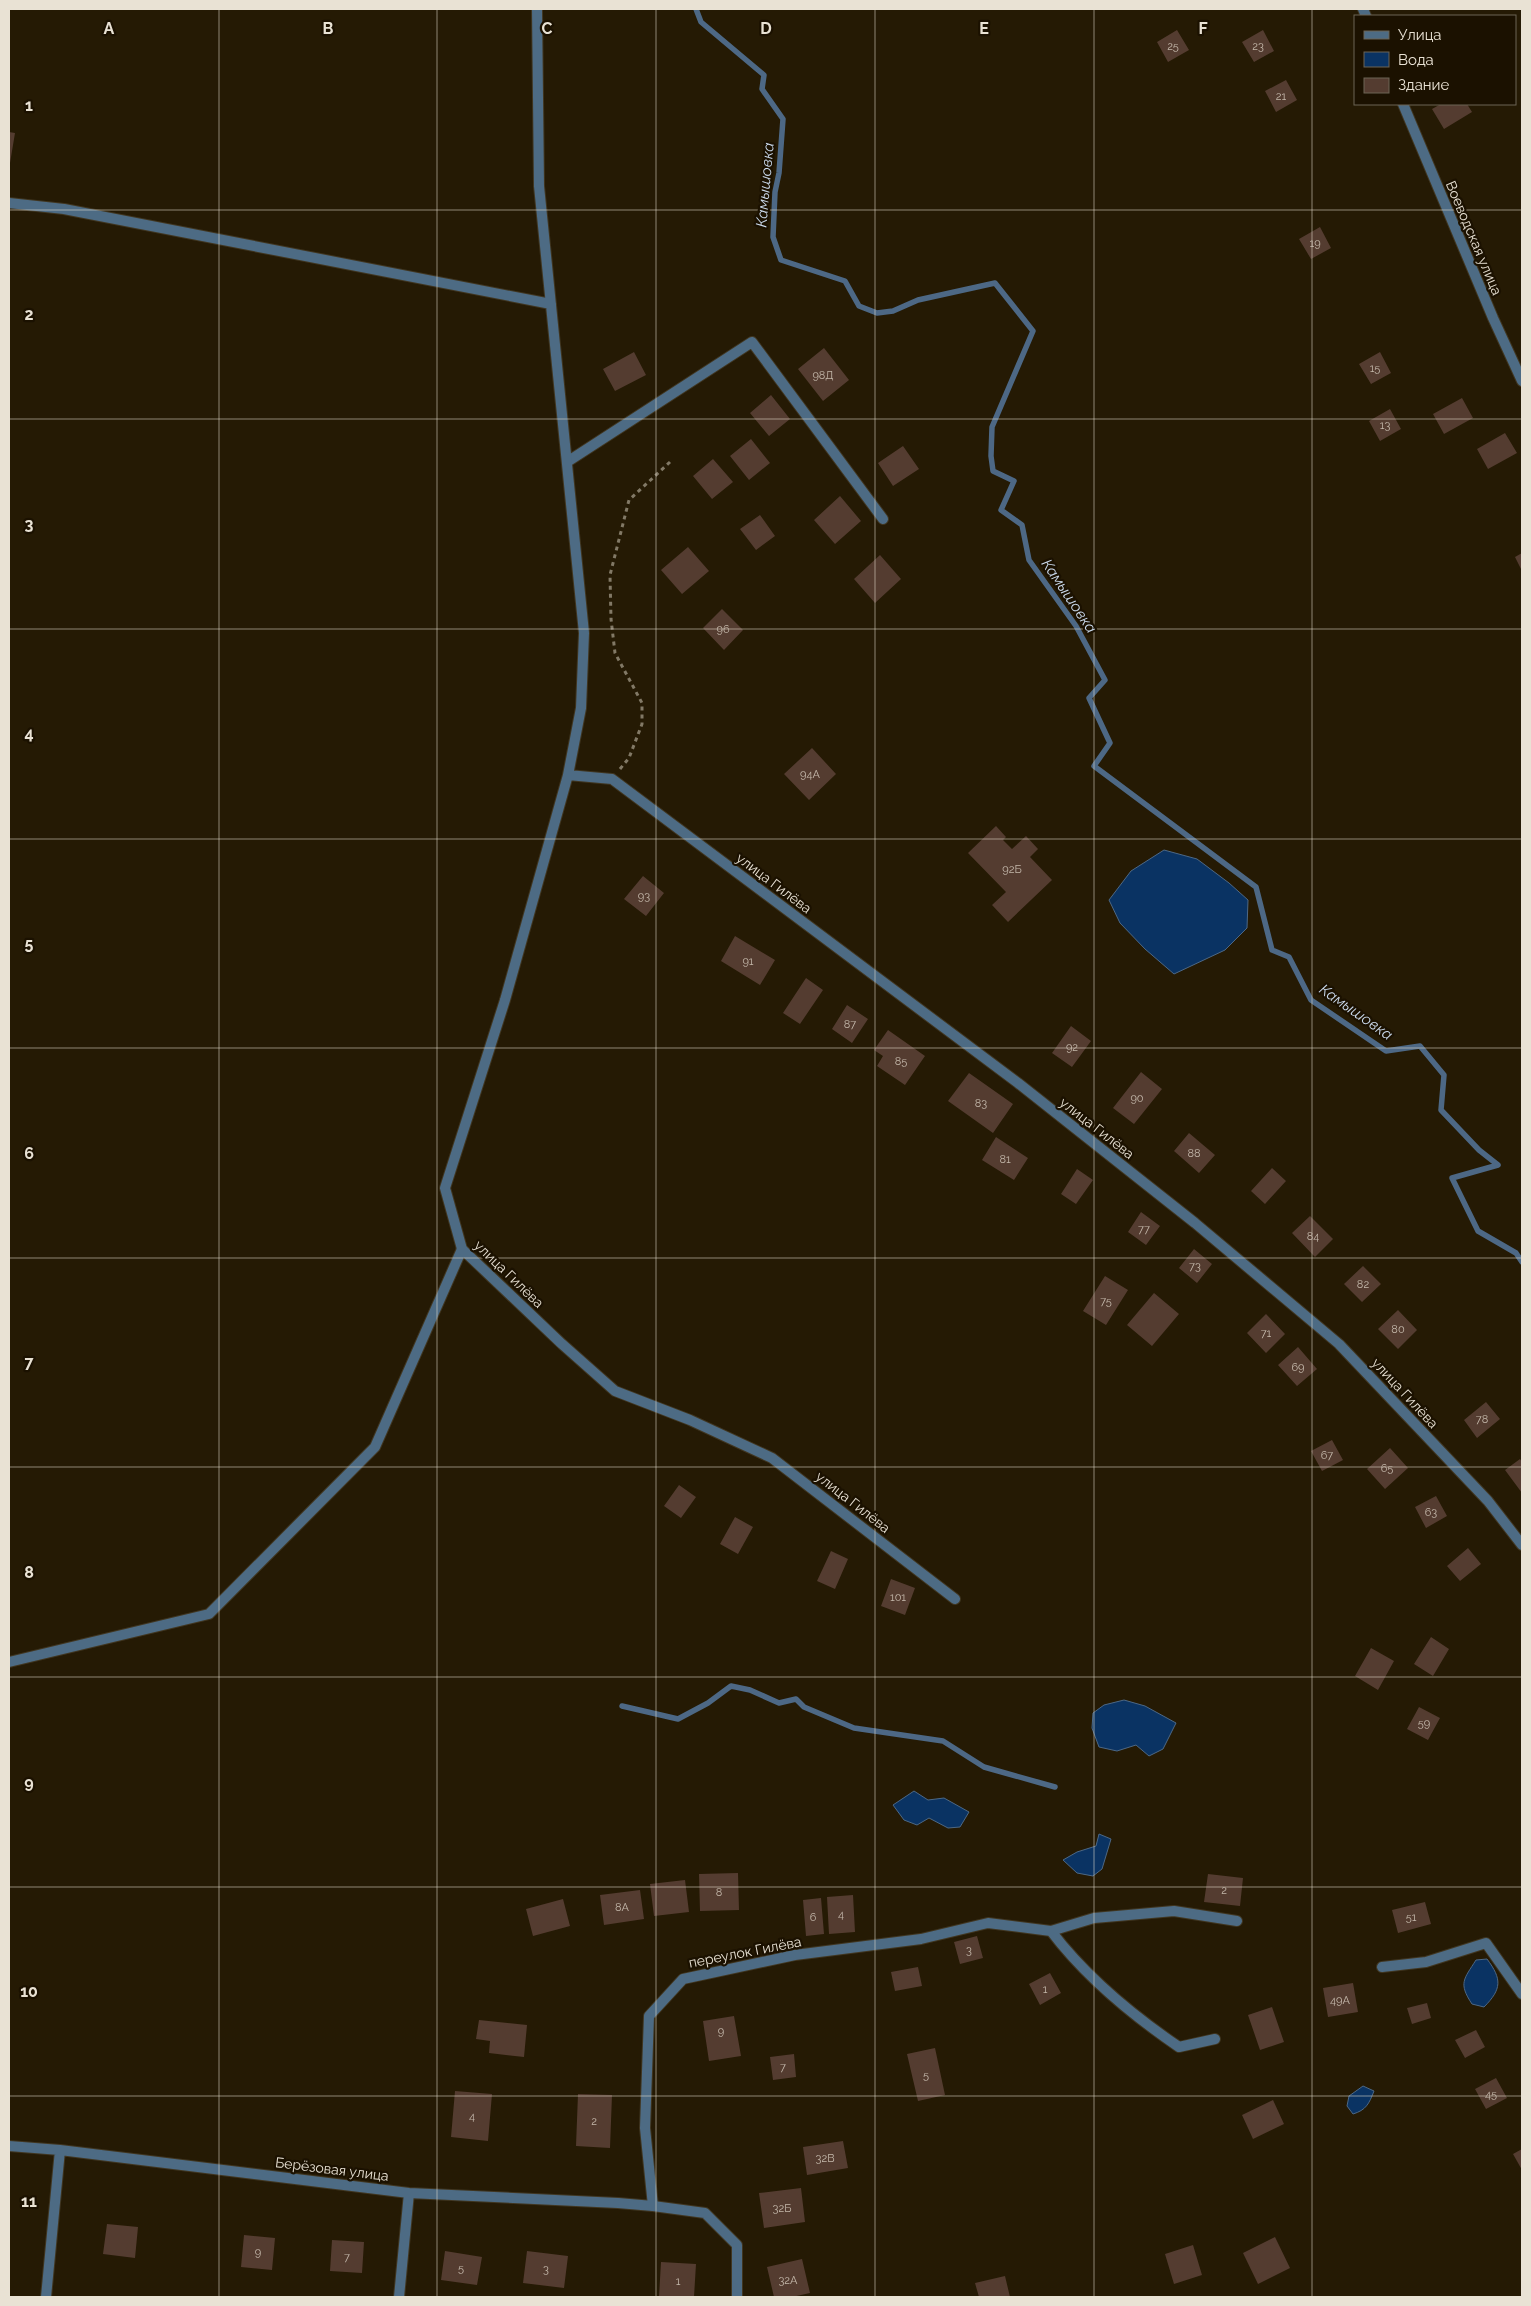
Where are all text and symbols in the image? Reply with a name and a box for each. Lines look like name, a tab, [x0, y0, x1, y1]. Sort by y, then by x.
legend	[1354, 15, 1516, 105]
text: A	[104, 19, 115, 38]
text: B	[323, 19, 334, 38]
text: C	[542, 19, 553, 38]
text: D	[760, 19, 772, 38]
text: E	[979, 19, 989, 38]
text: F	[1198, 19, 1208, 38]
text: Улица	[1398, 26, 1442, 44]
house number: 25	[1167, 40, 1179, 53]
house number: 23	[1252, 40, 1264, 53]
text: Вода	[1398, 51, 1434, 69]
text: Здание	[1398, 76, 1450, 94]
house number: 21	[1276, 90, 1287, 103]
text: 1	[25, 96, 33, 115]
water label: Камышовка	[752, 142, 778, 228]
street label: Воеводская улица	[1443, 179, 1505, 297]
house number: 19	[1309, 237, 1321, 250]
text: 2	[24, 305, 34, 324]
house number: 15	[1370, 362, 1380, 375]
house number: 98Д	[812, 369, 834, 382]
house number: 13	[1380, 419, 1390, 432]
text: 3	[25, 515, 34, 534]
water label: Камышовка	[1038, 556, 1100, 636]
house number: 96	[716, 623, 730, 636]
text: 4	[24, 724, 34, 743]
house number: 94А	[800, 768, 821, 781]
street label: улица Гилёва	[733, 850, 815, 916]
house number: 92Б	[1002, 863, 1022, 876]
house number: 93	[638, 890, 650, 903]
text: 5	[25, 934, 34, 953]
house number: 91	[742, 955, 754, 968]
water label: Камышовка	[1316, 980, 1396, 1044]
house number: 87	[844, 1018, 856, 1031]
house number: 92	[1066, 1041, 1078, 1054]
house number: 85	[895, 1055, 907, 1068]
house number: 90	[1130, 1092, 1144, 1105]
street label: улица Гилёва	[1057, 1094, 1137, 1162]
house number: 83	[975, 1097, 987, 1110]
text: 6	[24, 1144, 34, 1163]
house number: 88	[1187, 1147, 1201, 1160]
house number: 81	[999, 1153, 1011, 1166]
house number: 77	[1138, 1223, 1150, 1236]
house number: 84	[1307, 1230, 1319, 1243]
street label: улица Гилёва	[471, 1237, 547, 1311]
house number: 73	[1189, 1260, 1201, 1273]
house number: 82	[1357, 1278, 1369, 1291]
house number: 75	[1100, 1295, 1112, 1308]
house number: 80	[1391, 1323, 1405, 1336]
house number: 71	[1261, 1327, 1272, 1340]
text: 7	[25, 1353, 34, 1372]
street label: улица Гилёва	[1368, 1355, 1442, 1431]
house number: 69	[1291, 1361, 1305, 1374]
house number: 78	[1476, 1413, 1488, 1426]
house number: 67	[1321, 1449, 1333, 1462]
house number: 65	[1381, 1462, 1393, 1475]
street label: улица Гилёва	[813, 1468, 893, 1536]
house number: 63	[1425, 1506, 1437, 1519]
text: 8	[24, 1563, 34, 1582]
house number: 101	[890, 1591, 906, 1604]
house number: 59	[1418, 1717, 1430, 1730]
text: 9	[24, 1773, 34, 1792]
house number: 2	[1221, 1884, 1227, 1897]
house number: 8	[716, 1886, 722, 1899]
house number: 8А	[615, 1901, 629, 1914]
house number: 4	[838, 1908, 844, 1921]
house number: 6	[810, 1911, 817, 1924]
house number: 51	[1406, 1911, 1417, 1924]
street label: переулок Гилёва	[687, 1933, 803, 1971]
house number: 3	[966, 1944, 972, 1957]
text: 10	[20, 1982, 38, 2001]
house number: 1	[1043, 1983, 1048, 1996]
house number: 49А	[1330, 1994, 1351, 2007]
house number: 9	[718, 2025, 724, 2038]
house number: 7	[780, 2061, 786, 2074]
house number: 5	[923, 2069, 929, 2082]
house number: 45	[1485, 2088, 1497, 2101]
house number: 4	[469, 2110, 475, 2123]
house number: 2	[591, 2115, 597, 2128]
house number: 32В	[816, 2152, 834, 2165]
street label: Берёзовая улица	[274, 2154, 390, 2184]
text: 11	[21, 2192, 37, 2211]
house number: 32Б	[773, 2202, 791, 2215]
house number: 9	[255, 2246, 261, 2259]
house number: 7	[344, 2251, 350, 2264]
house number: 5	[458, 2262, 464, 2275]
house number: 3	[543, 2263, 549, 2276]
house number: 32А	[778, 2274, 798, 2287]
house number: 1	[676, 2275, 681, 2288]

